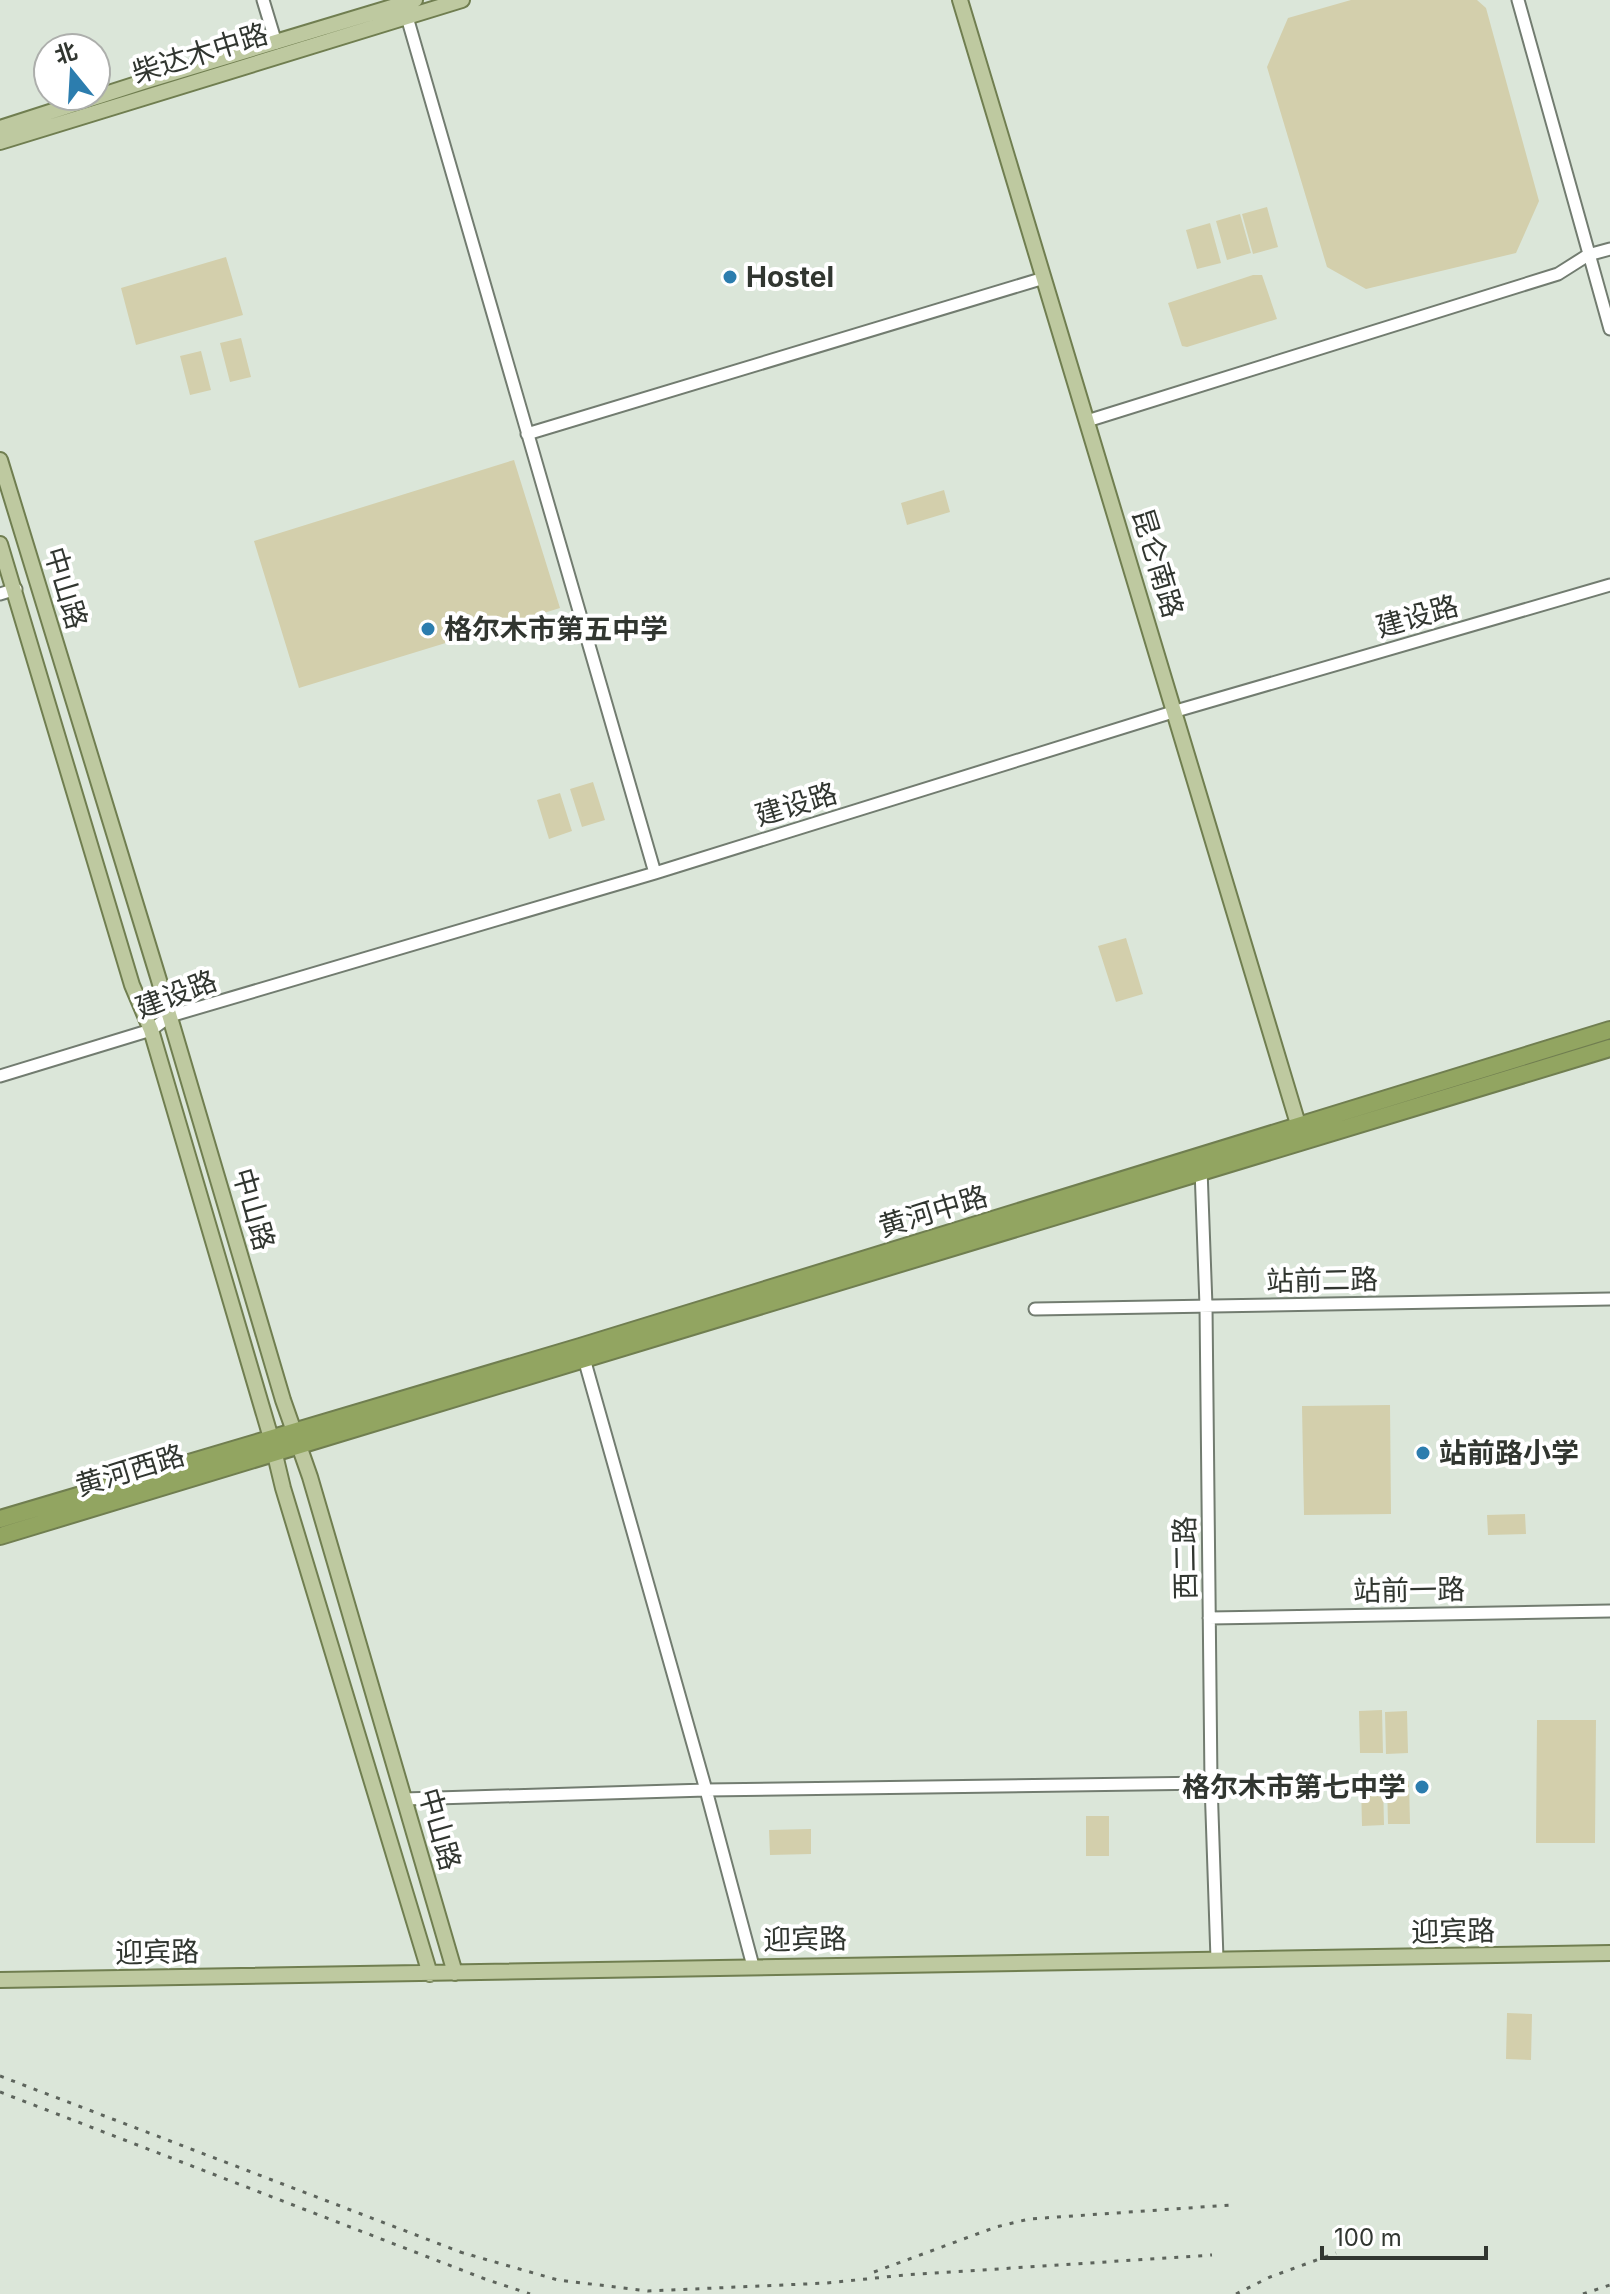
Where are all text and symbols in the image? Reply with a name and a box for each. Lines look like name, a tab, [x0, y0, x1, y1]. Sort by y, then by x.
street label: 柴达木中路	[128, 16, 272, 90]
north arrow	[32, 32, 112, 112]
text: 北	[51, 37, 80, 69]
place label: Hostel	[746, 260, 834, 294]
marker: Hostel	[721, 268, 739, 286]
street label: 昆仑南路	[1125, 504, 1191, 622]
street label: 中山路	[37, 543, 95, 633]
street label: 建设路	[1372, 588, 1462, 644]
place label: 格尔木市第五中学	[444, 612, 668, 646]
marker: 格尔木市第五中学	[419, 620, 437, 638]
street label: 建设路	[751, 775, 841, 833]
street label: 建设路	[131, 963, 221, 1025]
street label: 中山路	[226, 1164, 282, 1254]
street label: 黄河中路	[874, 1178, 992, 1244]
street label: 站前二路	[1266, 1262, 1378, 1298]
place label: 站前路小学	[1439, 1436, 1579, 1470]
street label: 黄河西路	[71, 1437, 189, 1503]
marker: 站前路小学	[1414, 1444, 1432, 1462]
street label: 西二路	[1167, 1516, 1203, 1600]
street label: 站前一路	[1353, 1572, 1465, 1608]
place label: 格尔木市第七中学	[1182, 1770, 1406, 1804]
marker: 格尔木市第七中学	[1413, 1778, 1431, 1796]
street label: 中山路	[412, 1784, 468, 1874]
street label: 迎宾路	[1411, 1913, 1495, 1949]
street label: 迎宾路	[763, 1921, 847, 1957]
street label: 迎宾路	[115, 1934, 199, 1970]
scale bar	[1322, 2210, 1486, 2260]
text: 100 m	[1334, 2223, 1402, 2252]

